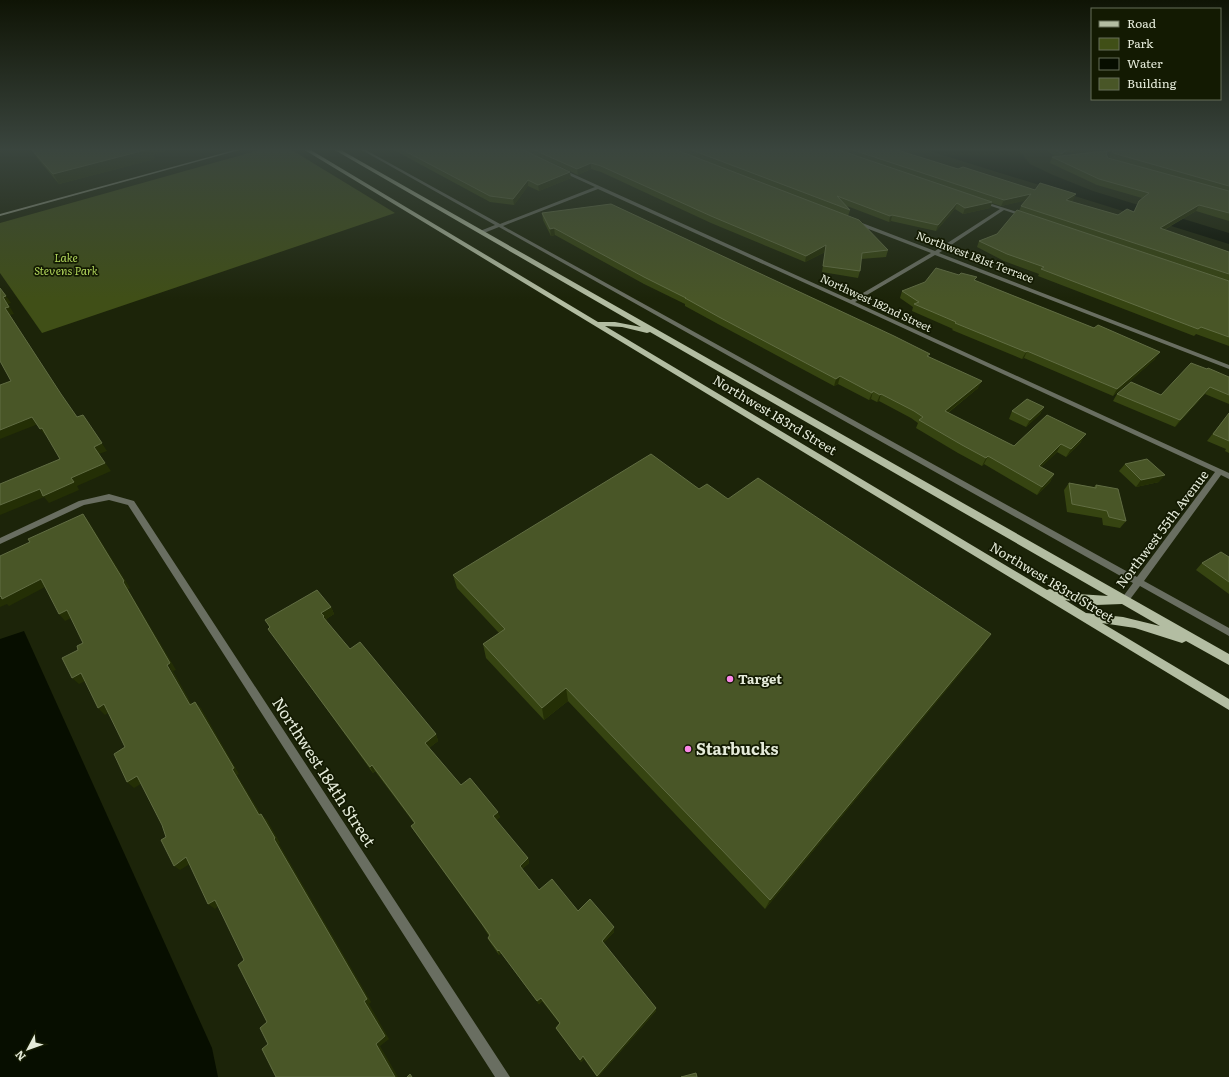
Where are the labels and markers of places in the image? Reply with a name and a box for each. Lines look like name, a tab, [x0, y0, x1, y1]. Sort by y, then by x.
place label: Target	[738, 669, 782, 688]
marker: Target	[725, 674, 735, 684]
place label: Starbucks	[696, 736, 778, 760]
marker: Starbucks	[683, 744, 693, 754]

